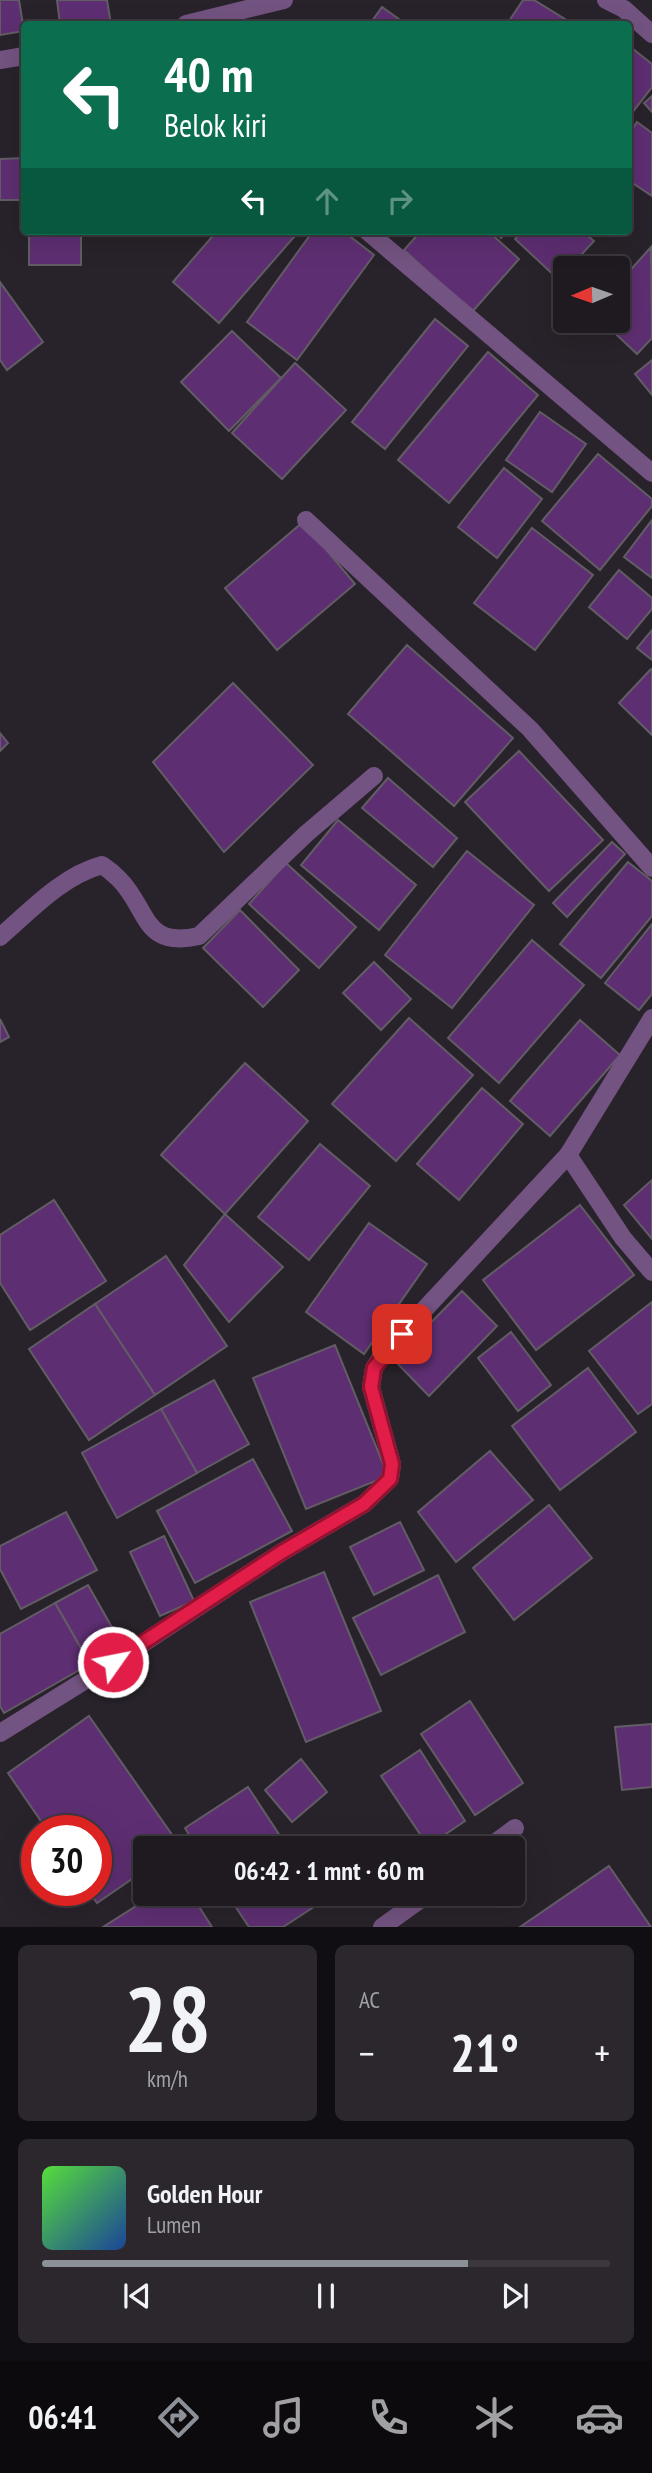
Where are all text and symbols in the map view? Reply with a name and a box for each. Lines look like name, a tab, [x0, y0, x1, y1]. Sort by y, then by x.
text: 40 m	[164, 42, 253, 106]
icon: left	[49, 49, 140, 140]
text: Belok kiri	[164, 104, 267, 146]
icon: left	[235, 182, 273, 220]
icon: ahead	[308, 182, 346, 220]
icon: right	[381, 182, 419, 220]
north arrow	[553, 256, 630, 332]
map controls	[553, 256, 630, 333]
pin	[372, 1304, 432, 1364]
icon: arrive	[383, 1315, 421, 1353]
position arrow	[76, 1625, 150, 1699]
speed limit sign: 30	[21, 1815, 112, 1906]
text: 06:42 · 1 mnt · 60 m	[234, 1854, 424, 1887]
text: 28	[124, 1959, 211, 2077]
text: AC	[359, 1985, 380, 2014]
text: 21°	[450, 2019, 519, 2086]
text: −	[359, 2028, 375, 2077]
text: +	[594, 2028, 610, 2077]
text: km/h	[147, 2064, 188, 2093]
text: Golden Hour	[147, 2177, 262, 2210]
text: Lumen	[147, 2210, 201, 2239]
icon: previous	[118, 2277, 156, 2315]
icon: pause	[307, 2277, 345, 2315]
icon: next	[496, 2277, 534, 2315]
icon: directions	[154, 2393, 203, 2442]
icon: music	[259, 2393, 308, 2442]
icon: phone	[364, 2393, 413, 2442]
icon: climate	[470, 2393, 519, 2442]
icon: car	[575, 2393, 624, 2442]
text: 06:41	[28, 2396, 97, 2438]

